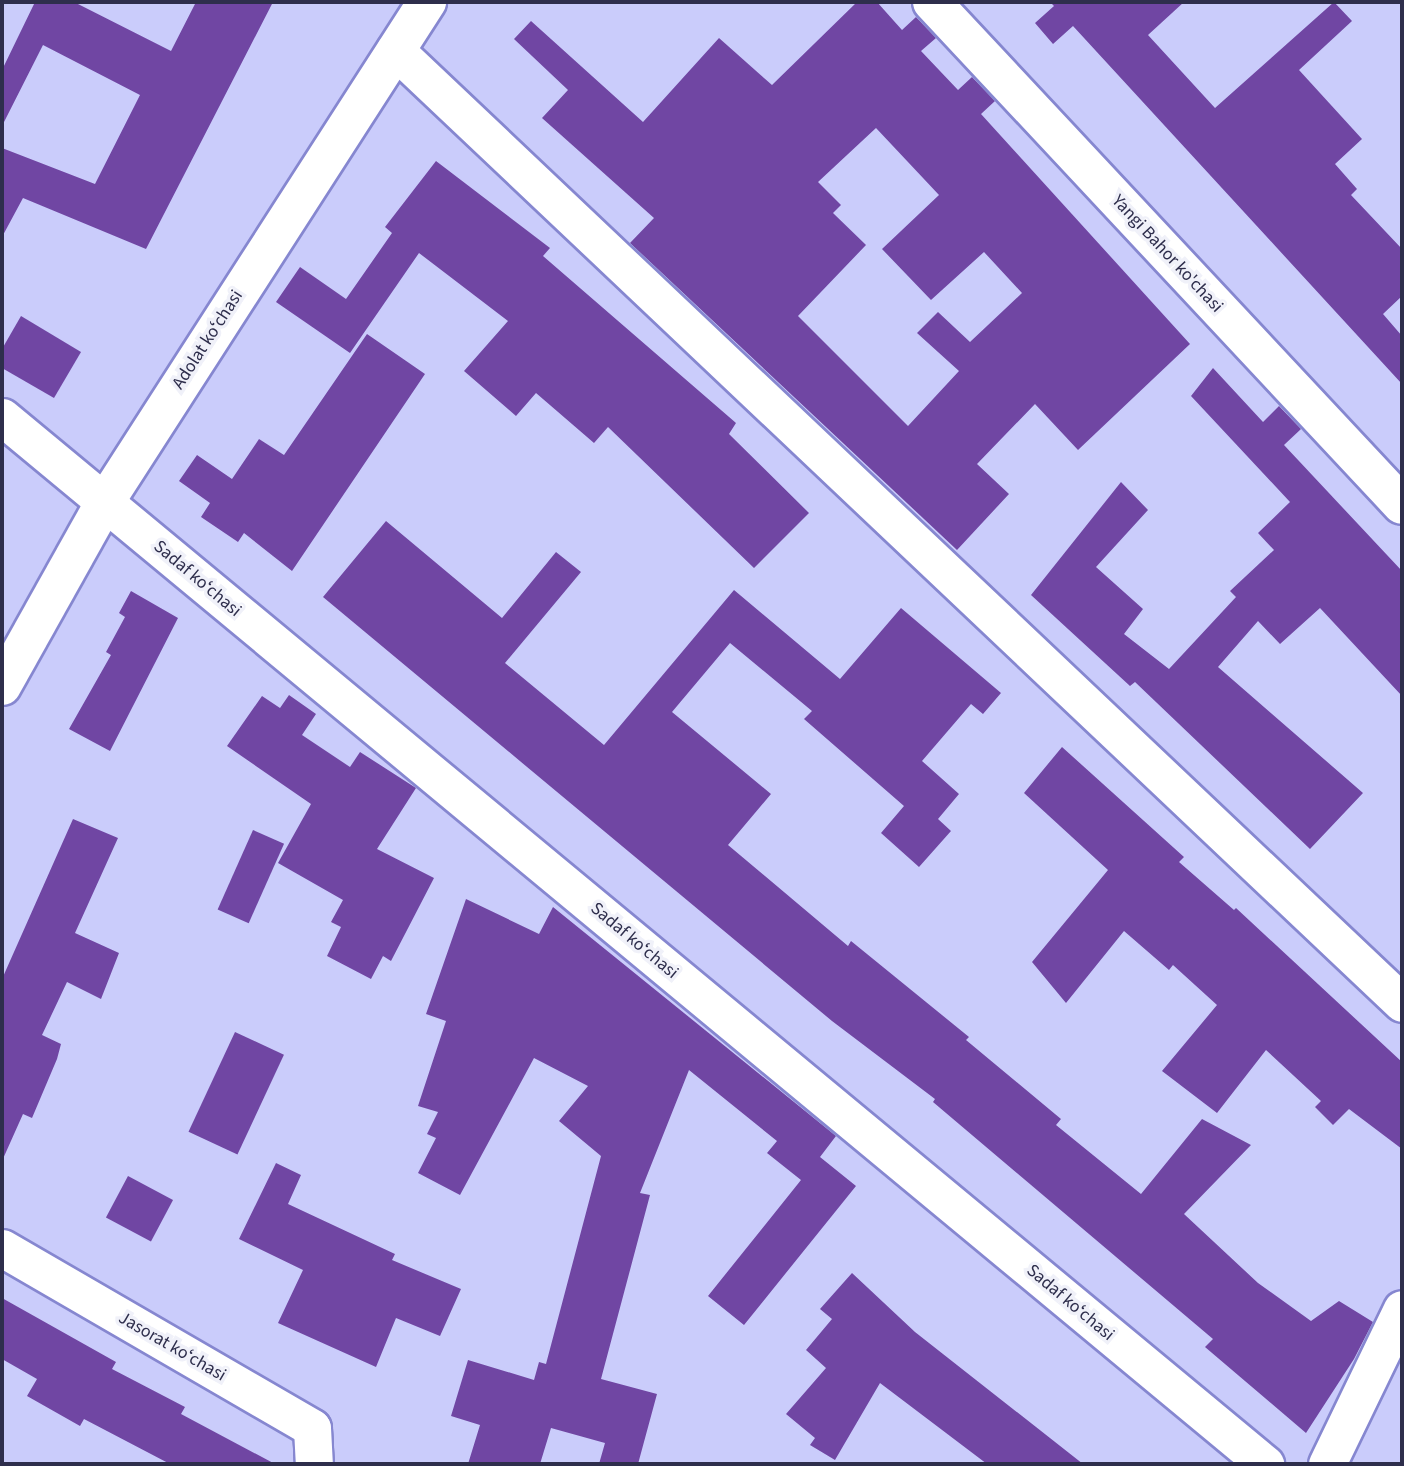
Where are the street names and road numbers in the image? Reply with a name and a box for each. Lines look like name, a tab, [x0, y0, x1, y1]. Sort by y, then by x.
street label: Yangi Bahor ko'chasi	[1107, 191, 1227, 317]
street label: Adolat koʻchasi	[168, 286, 248, 394]
street label: Sadaf koʻchasi	[149, 536, 245, 622]
street label: Sadaf koʻchasi	[586, 898, 682, 984]
street label: Sadaf koʻchasi	[1022, 1260, 1118, 1346]
street label: Jasorat koʻchasi	[114, 1308, 230, 1386]

